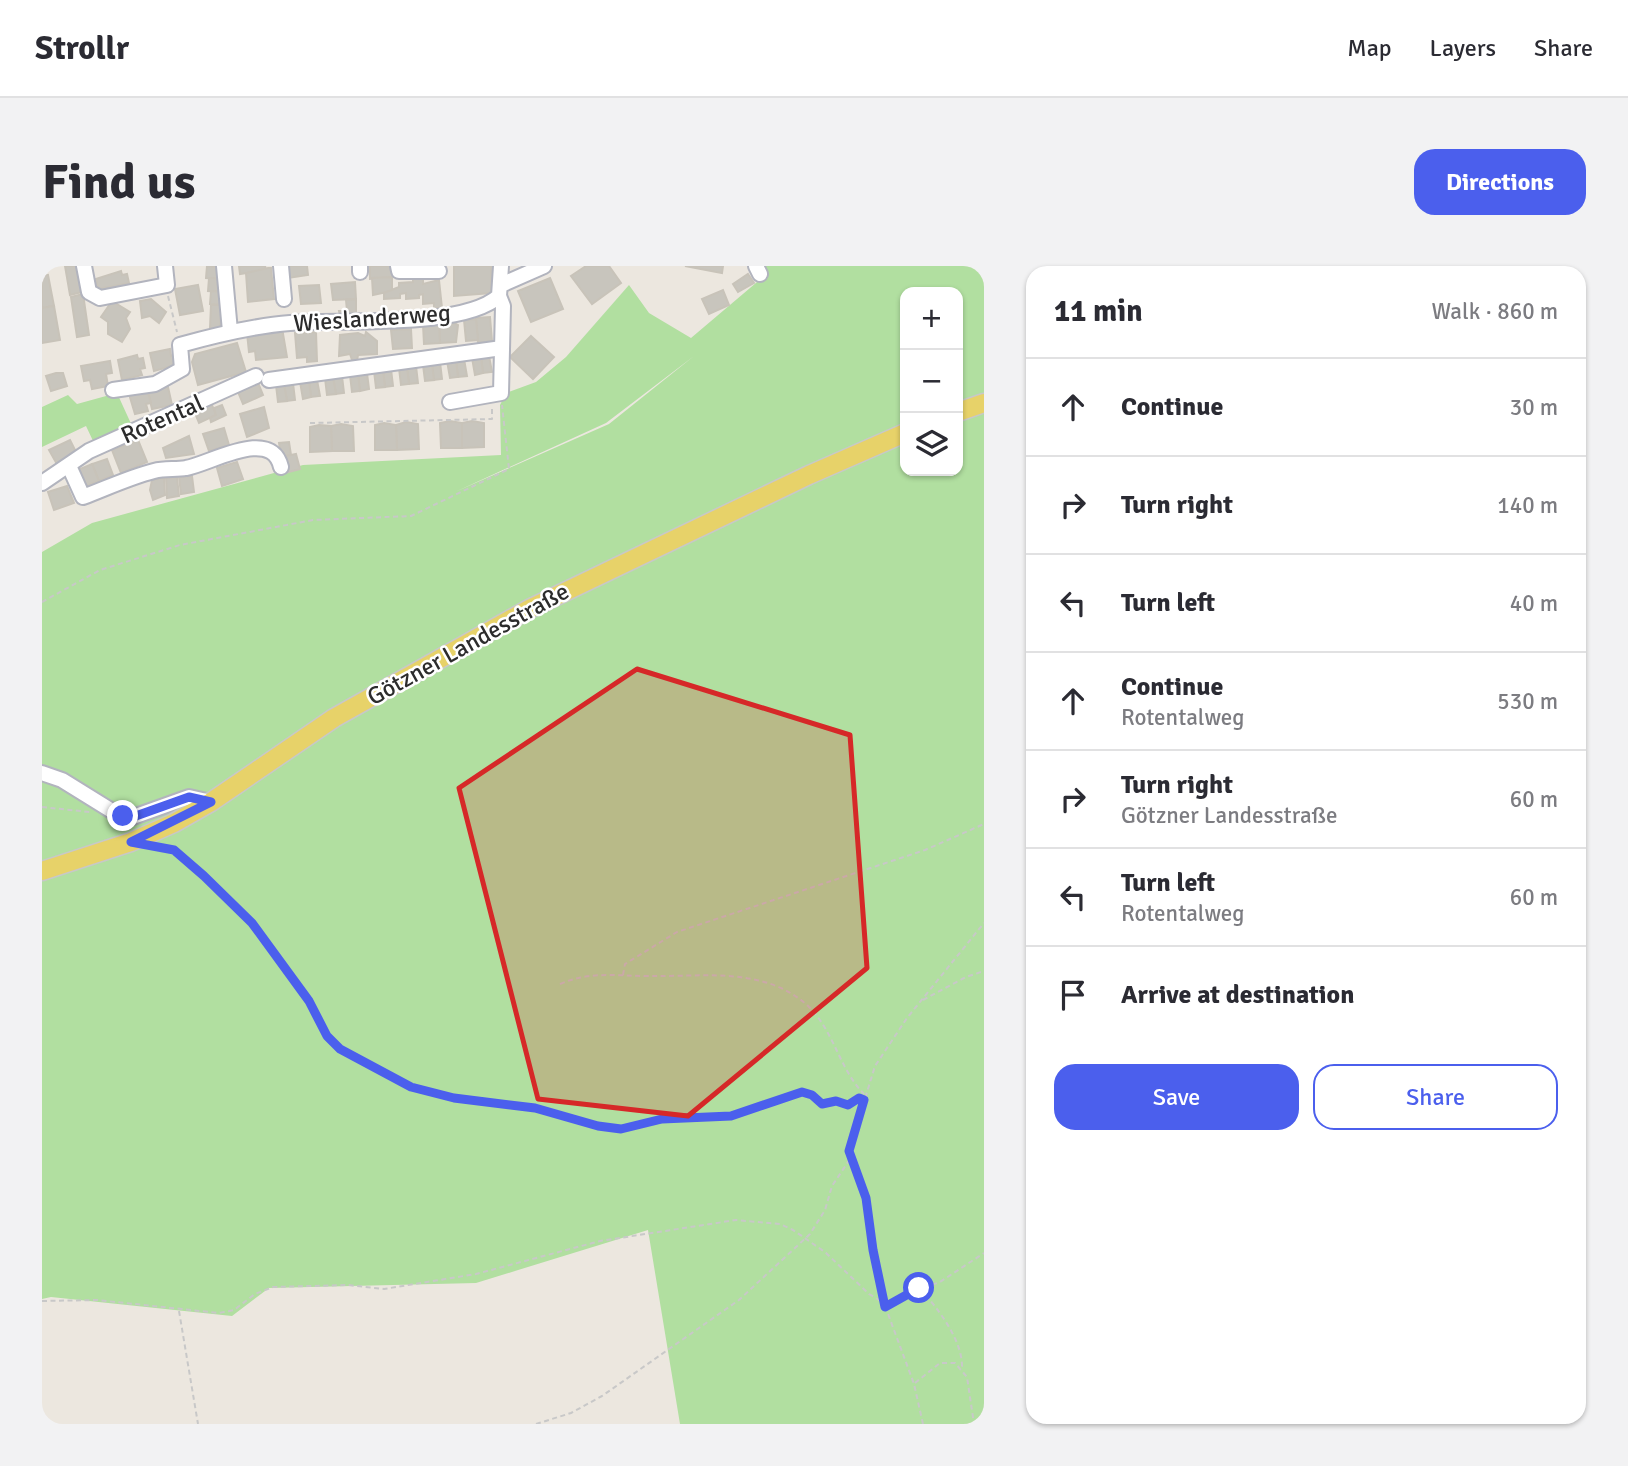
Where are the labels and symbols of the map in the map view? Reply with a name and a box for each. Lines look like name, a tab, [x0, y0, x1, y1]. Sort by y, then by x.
street label: Wieslanderweg	[292, 298, 452, 338]
street label: Rotental	[116, 388, 208, 450]
street label: Götzner Landesstraße	[362, 576, 574, 712]
route end	[107, 800, 138, 831]
route start	[903, 1272, 934, 1303]

